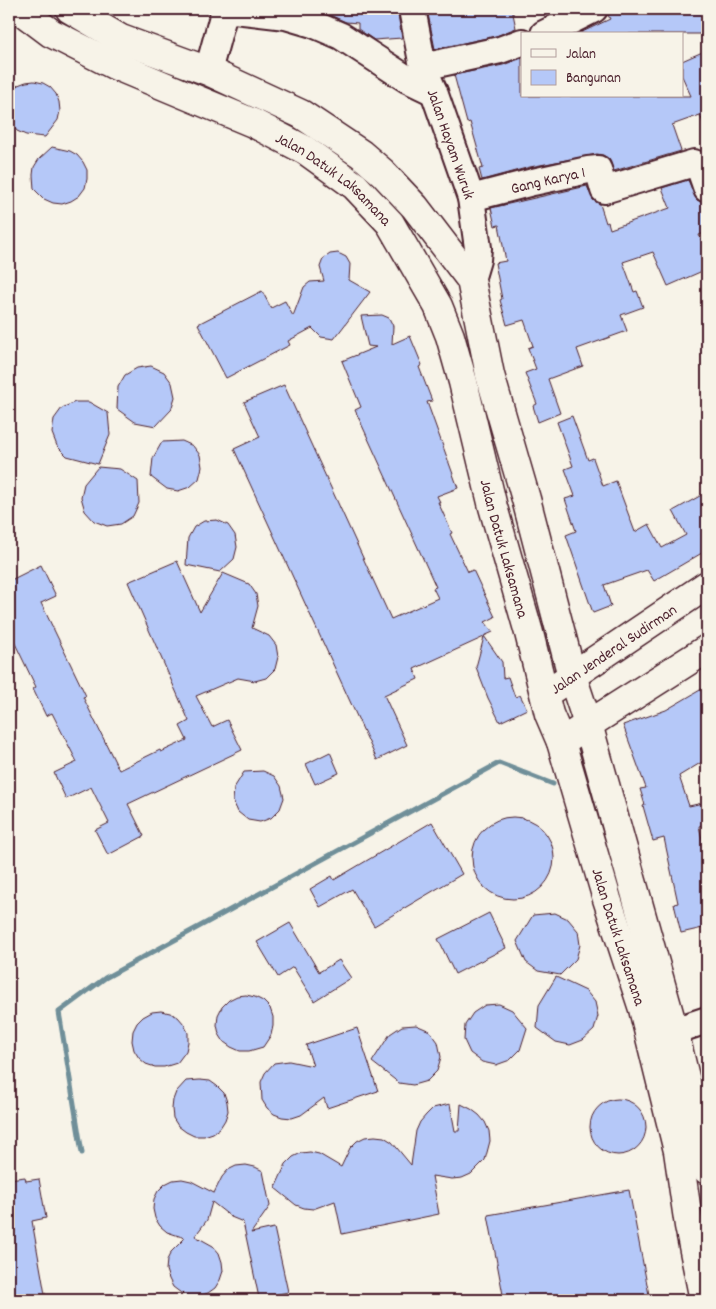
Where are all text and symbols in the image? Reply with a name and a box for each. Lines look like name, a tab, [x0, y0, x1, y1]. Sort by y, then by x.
legend	[521, 32, 684, 98]
text: Jalan	[566, 44, 596, 66]
text: Bangunan	[566, 68, 621, 90]
street label: Jalan Hayam Wuruk	[420, 85, 480, 203]
street label: Jalan Datuk Laksamana	[271, 128, 396, 232]
street label: Gang Karya 1	[509, 162, 588, 201]
street label: Jalan Datuk Laksamana	[473, 477, 533, 621]
street label: Jalan Jenderal Sudirman	[547, 599, 682, 701]
street label: Jalan Datuk Laksamana	[585, 866, 650, 1009]

